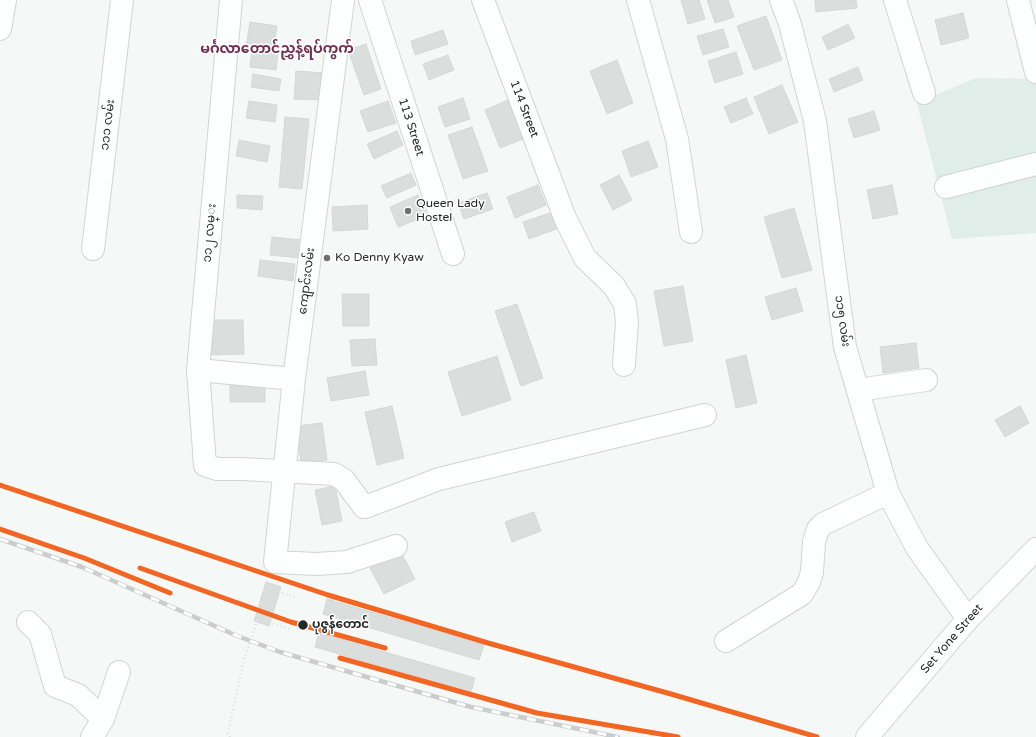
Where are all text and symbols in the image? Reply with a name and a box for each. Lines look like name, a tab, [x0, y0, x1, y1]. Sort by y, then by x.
district label: မင်္ဂလာတောင်ညွှန့်ရပ်ကွက်	[200, 41, 354, 57]
street label: 114 Street	[507, 78, 541, 140]
street label: 113 Street	[395, 96, 427, 158]
street label: ၁၁၁ လမ်း	[98, 99, 118, 151]
place label: Queen Lady Hostel	[416, 197, 485, 225]
street label: ၁၁၂ လမ္း	[200, 203, 220, 263]
marker: Queen Lady Hostel	[403, 206, 413, 216]
street label: ကျောင်းလမ်း	[296, 247, 318, 315]
place label: Ko Denny Kyaw	[335, 251, 424, 265]
marker: Ko Denny Kyaw	[322, 253, 332, 263]
street label: ၁၁၅ လမ်း	[831, 294, 853, 348]
street label: Set Yone Street	[918, 601, 986, 677]
marker: ပုဇွန်တောင်	[296, 618, 310, 632]
place label: ပုဇွန်တောင်	[312, 618, 369, 632]

